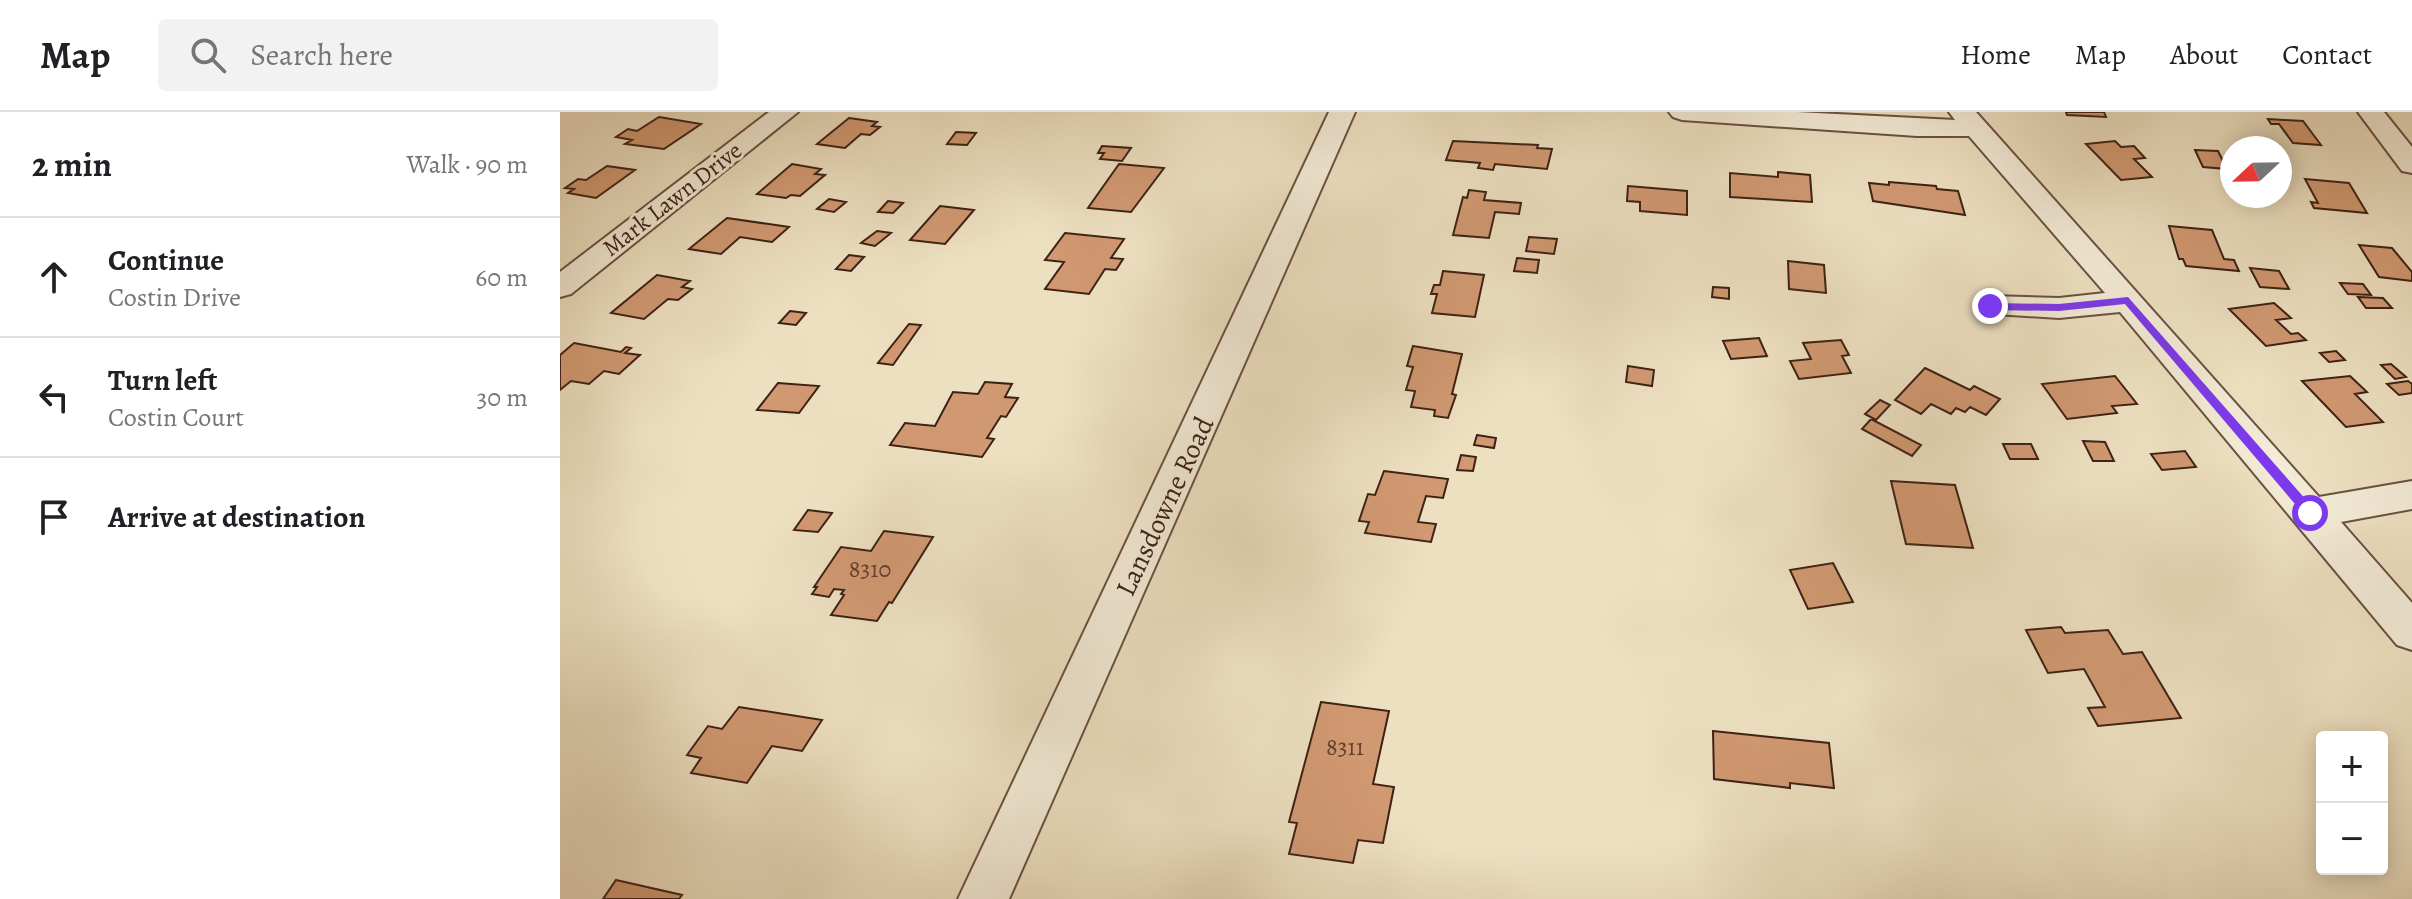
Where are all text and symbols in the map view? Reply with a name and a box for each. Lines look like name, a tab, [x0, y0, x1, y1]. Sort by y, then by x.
search box	[158, 19, 718, 91]
text: Map	[40, 29, 110, 81]
icon: search	[186, 33, 230, 77]
text: Search here	[250, 35, 393, 75]
text: Home	[1960, 36, 2031, 74]
text: Map	[2075, 36, 2126, 74]
text: About	[2170, 36, 2238, 74]
text: Contact	[2282, 36, 2372, 74]
street label: Mark Lawn Drive	[596, 134, 748, 264]
north arrow	[2220, 136, 2292, 208]
text: 2 min	[32, 141, 112, 188]
text: Walk · 90 m	[407, 147, 528, 182]
text: Continue	[108, 240, 224, 280]
icon: ahead	[32, 255, 76, 299]
text: 60 m	[475, 260, 528, 295]
text: Costin Drive	[108, 280, 241, 315]
route end	[1972, 288, 2008, 324]
text: Turn left	[108, 360, 217, 400]
icon: left	[32, 375, 76, 419]
text: 30 m	[477, 380, 528, 415]
text: Costin Court	[108, 400, 244, 435]
street label: Lansdowne Road	[1107, 410, 1223, 602]
icon: arrive	[32, 495, 76, 539]
route start	[2292, 495, 2328, 531]
text: Arrive at destination	[108, 497, 365, 537]
house number: 8310	[849, 553, 891, 585]
house number: 8311	[1326, 731, 1364, 763]
map controls	[2316, 731, 2388, 875]
button: +	[2316, 731, 2388, 803]
button: −	[2316, 803, 2388, 875]

